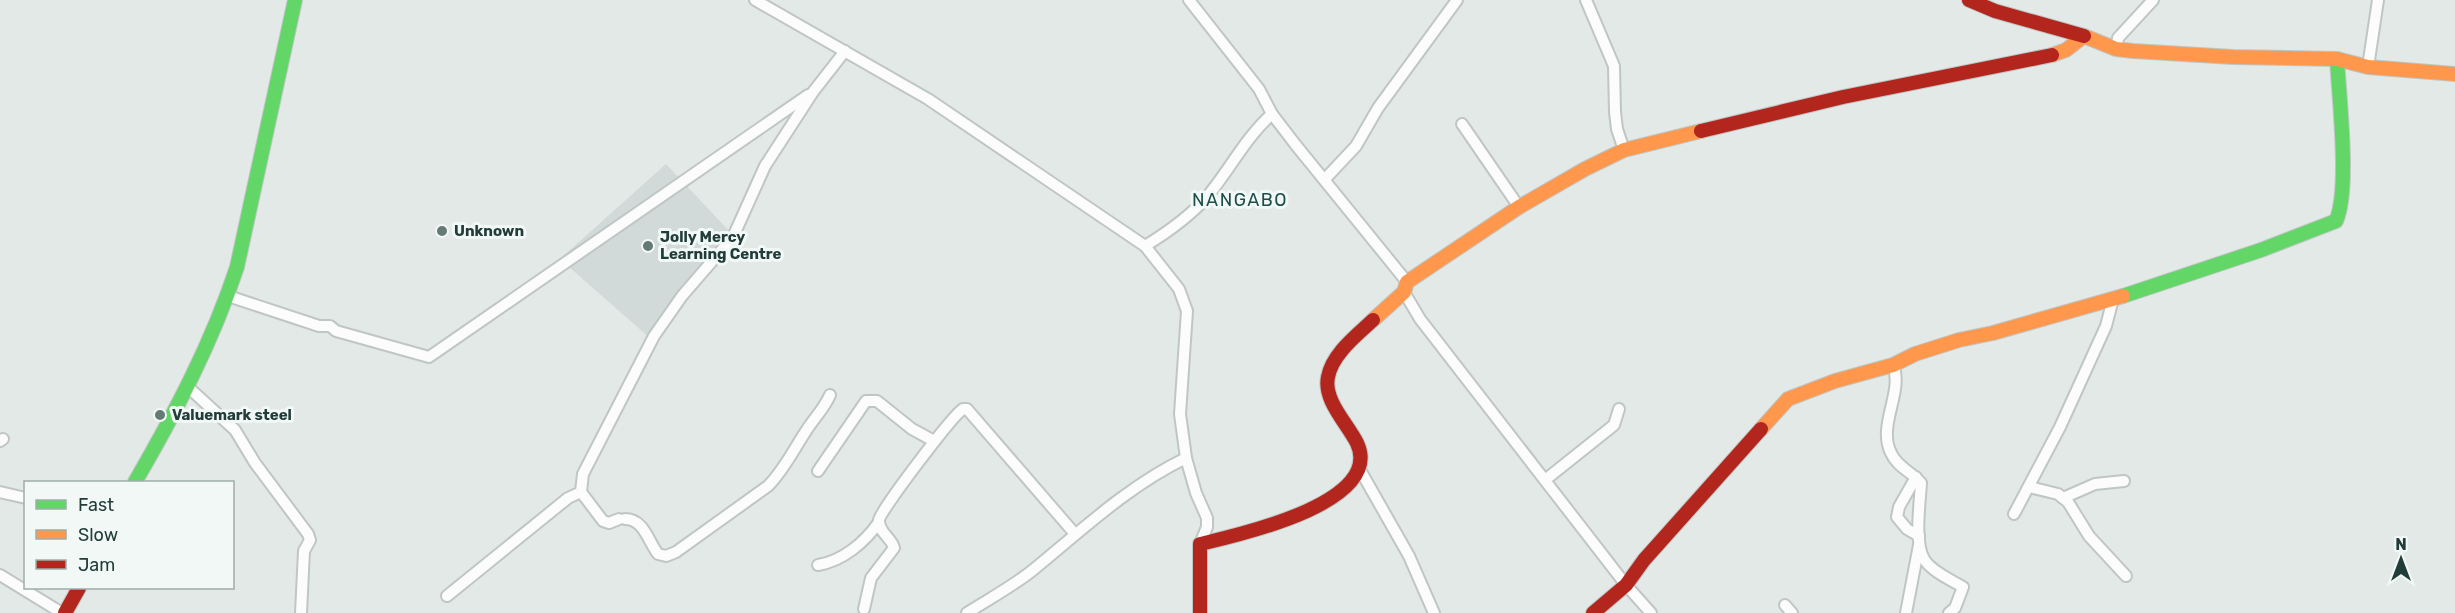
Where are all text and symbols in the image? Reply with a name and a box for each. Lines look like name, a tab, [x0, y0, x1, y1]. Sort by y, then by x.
district label: NANGABO	[1192, 189, 1288, 211]
place label: Unknown	[454, 222, 524, 240]
marker: Unknown	[435, 224, 449, 238]
place label: Jolly Mercy Learning Centre	[660, 228, 781, 263]
marker: Jolly Mercy Learning Centre	[641, 239, 655, 253]
place label: Valuemark steel	[172, 406, 292, 424]
marker: Valuemark steel	[153, 408, 167, 422]
legend	[24, 481, 234, 589]
text: Fast	[78, 494, 114, 516]
text: Slow	[78, 524, 118, 546]
north arrow	[2371, 529, 2431, 589]
text: N	[2395, 535, 2407, 554]
text: Jam	[78, 554, 115, 576]

